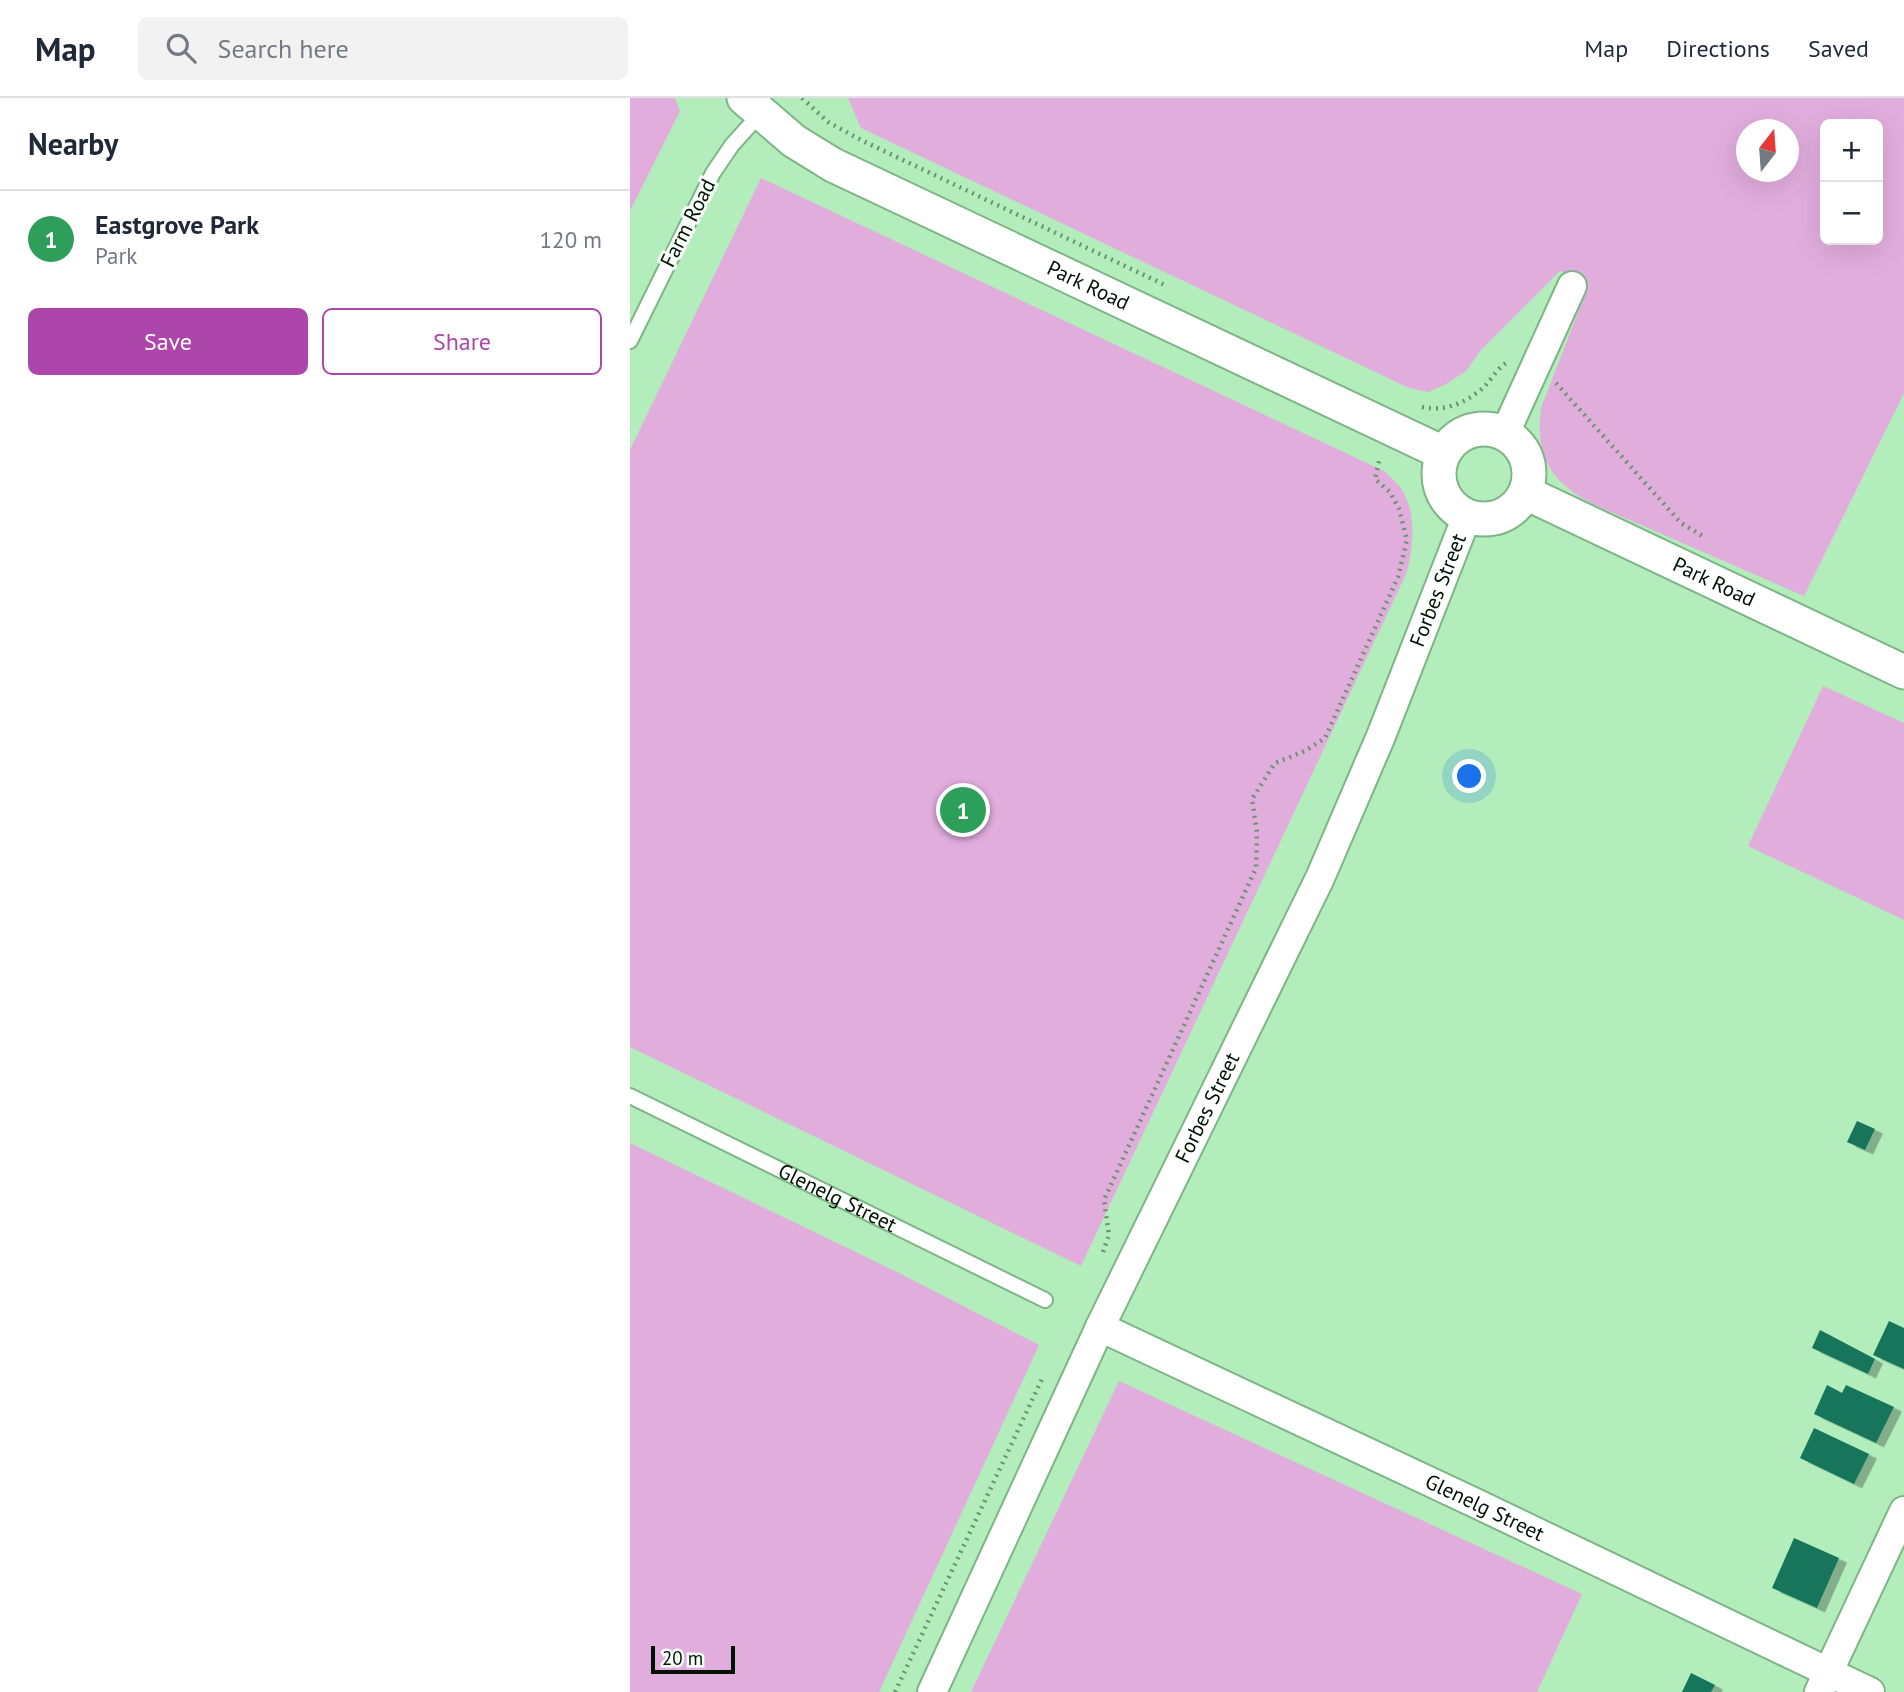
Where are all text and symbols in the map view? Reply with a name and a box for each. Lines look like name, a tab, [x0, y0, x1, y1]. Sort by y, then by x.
search box	[138, 17, 628, 80]
text: Map	[35, 27, 96, 70]
icon: search	[162, 29, 200, 67]
text: Search here	[218, 32, 349, 65]
text: Map	[1584, 33, 1628, 64]
text: Directions	[1666, 33, 1770, 64]
text: Saved	[1808, 33, 1869, 64]
north arrow	[1736, 119, 1799, 182]
map controls	[1820, 119, 1883, 245]
button: +	[1820, 119, 1883, 182]
text: Nearby	[28, 124, 118, 163]
street label: Farm Road	[654, 174, 721, 271]
button: −	[1820, 182, 1883, 245]
text: Eastgrove Park	[95, 208, 259, 241]
text: 1	[44, 225, 58, 254]
text: 120 m	[540, 225, 602, 254]
text: Park	[95, 241, 137, 270]
street label: Park Road	[1043, 254, 1134, 316]
button: Save	[28, 308, 308, 375]
button: Share	[322, 308, 602, 375]
street label: Forbes Street	[1403, 529, 1472, 650]
street label: Park Road	[1669, 551, 1760, 613]
your location	[1452, 759, 1486, 793]
pin: 1	[940, 784, 986, 836]
street label: Forbes Street	[1169, 1048, 1245, 1167]
street label: Glenelg Street	[774, 1157, 901, 1238]
street label: Glenelg Street	[1421, 1468, 1549, 1547]
scale bar	[651, 1643, 735, 1675]
text: 20 m	[662, 1646, 703, 1670]

